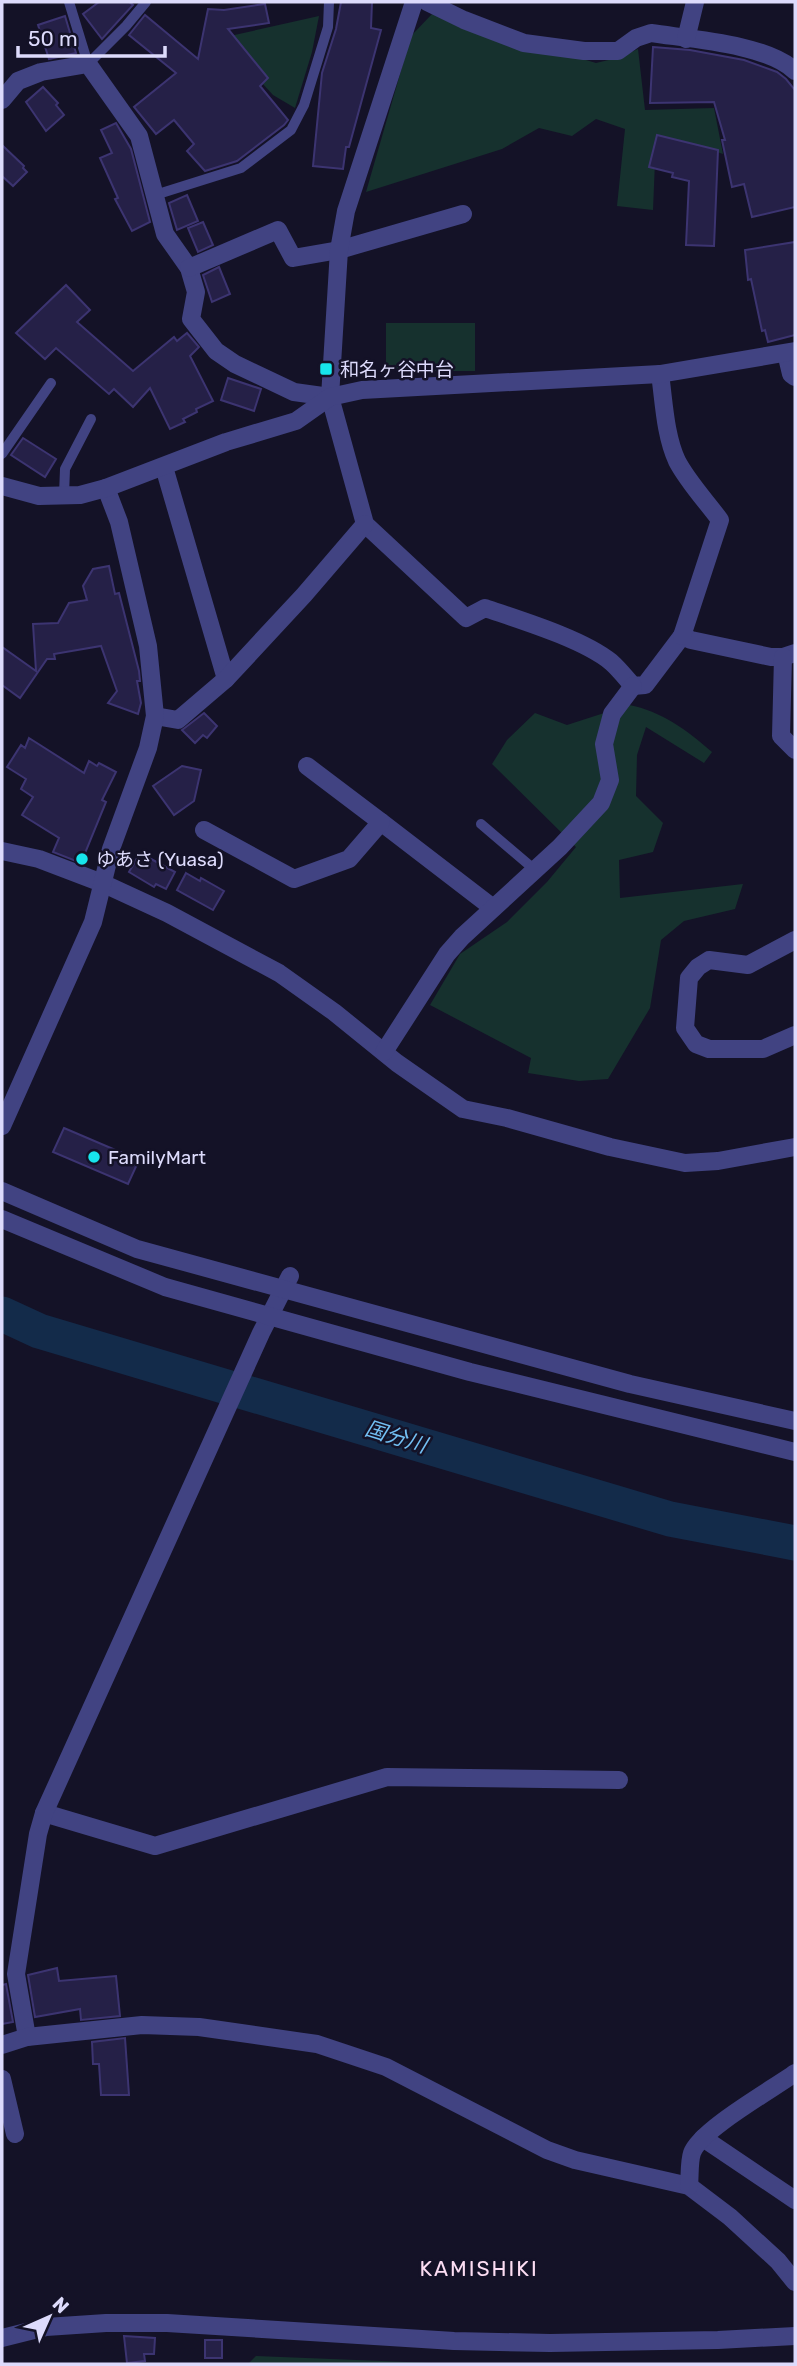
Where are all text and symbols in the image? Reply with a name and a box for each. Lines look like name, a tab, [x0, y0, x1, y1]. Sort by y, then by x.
scale bar	[18, 14, 164, 58]
text: 50 m	[28, 26, 78, 51]
place label: 和名ヶ谷中台	[340, 358, 454, 381]
marker: 和名ヶ谷中台	[318, 361, 334, 377]
place label: ゆあさ (Yuasa)	[96, 848, 224, 871]
marker: ゆあさ (Yuasa)	[74, 851, 90, 867]
place label: FamilyMart	[108, 1146, 206, 1169]
marker: FamilyMart	[86, 1149, 102, 1165]
water label: 国分川	[362, 1415, 432, 1458]
district label: KAMISHIKI	[419, 2256, 539, 2281]
north arrow	[14, 2282, 84, 2352]
text: N	[48, 2292, 74, 2318]

